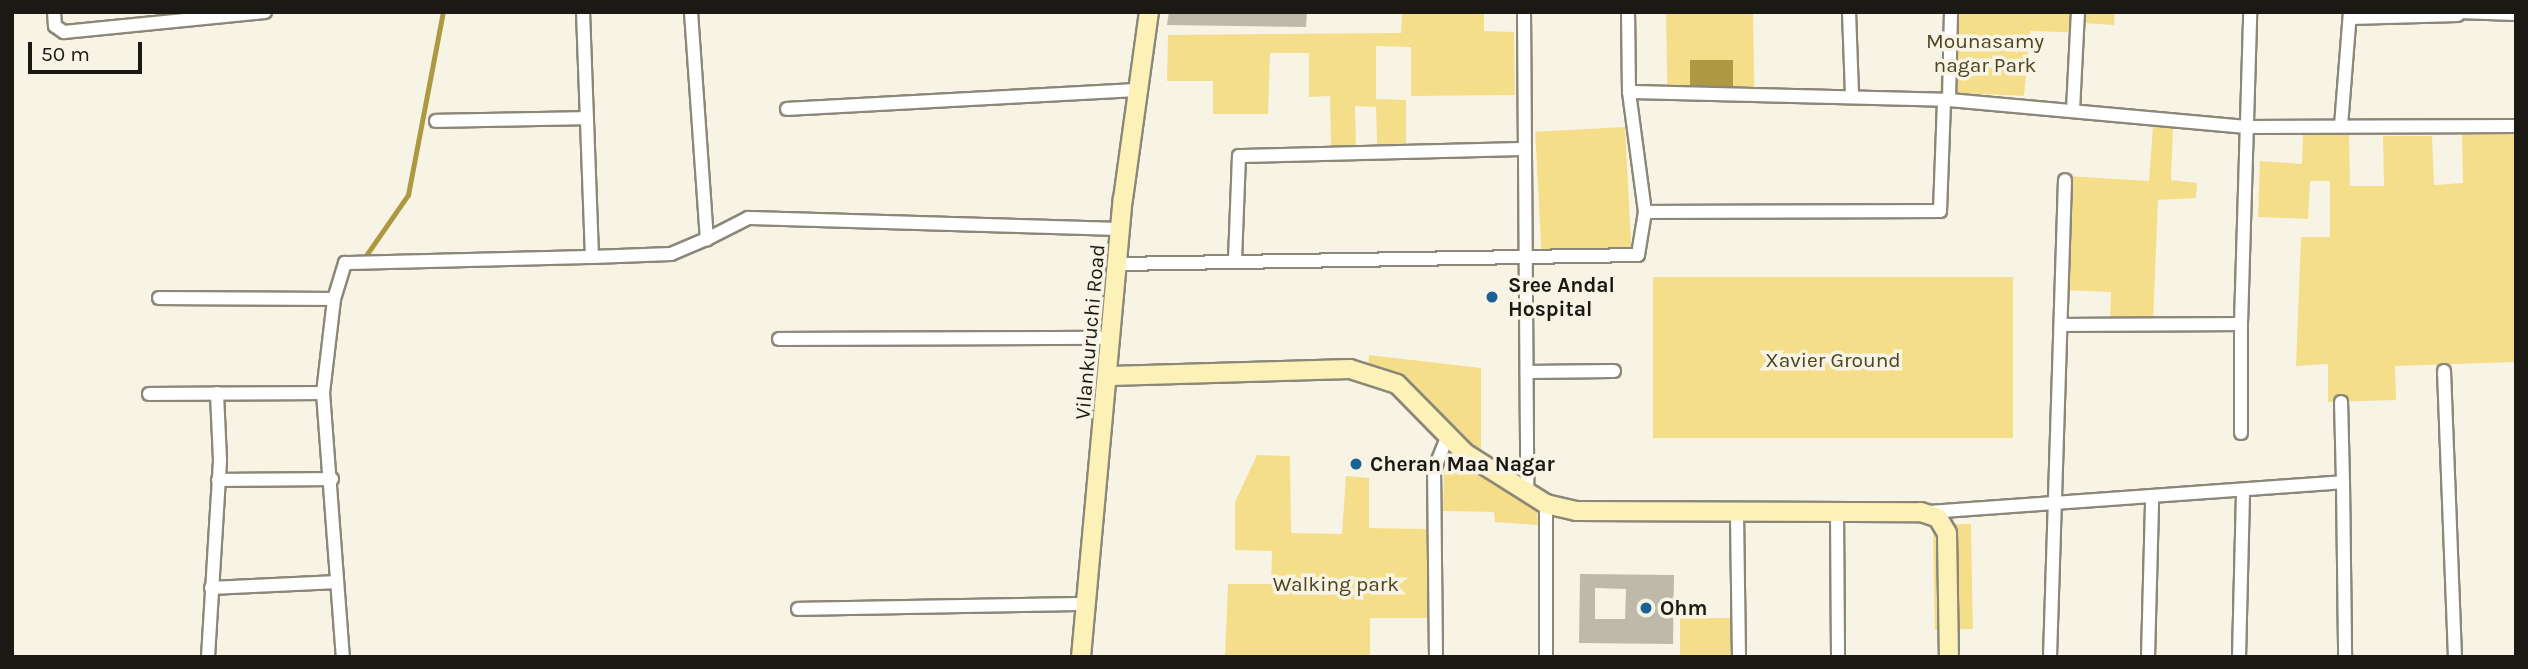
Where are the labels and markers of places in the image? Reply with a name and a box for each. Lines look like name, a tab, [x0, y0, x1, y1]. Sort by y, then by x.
place label: Sree Andal Hospital	[1508, 272, 1615, 322]
marker: Sree Andal Hospital	[1482, 287, 1502, 307]
place label: Cheran Maa Nagar	[1370, 451, 1555, 477]
marker: Cheran Maa Nagar	[1348, 456, 1364, 472]
place label: Ohm	[1660, 595, 1707, 621]
marker: Ohm	[1638, 600, 1654, 616]

